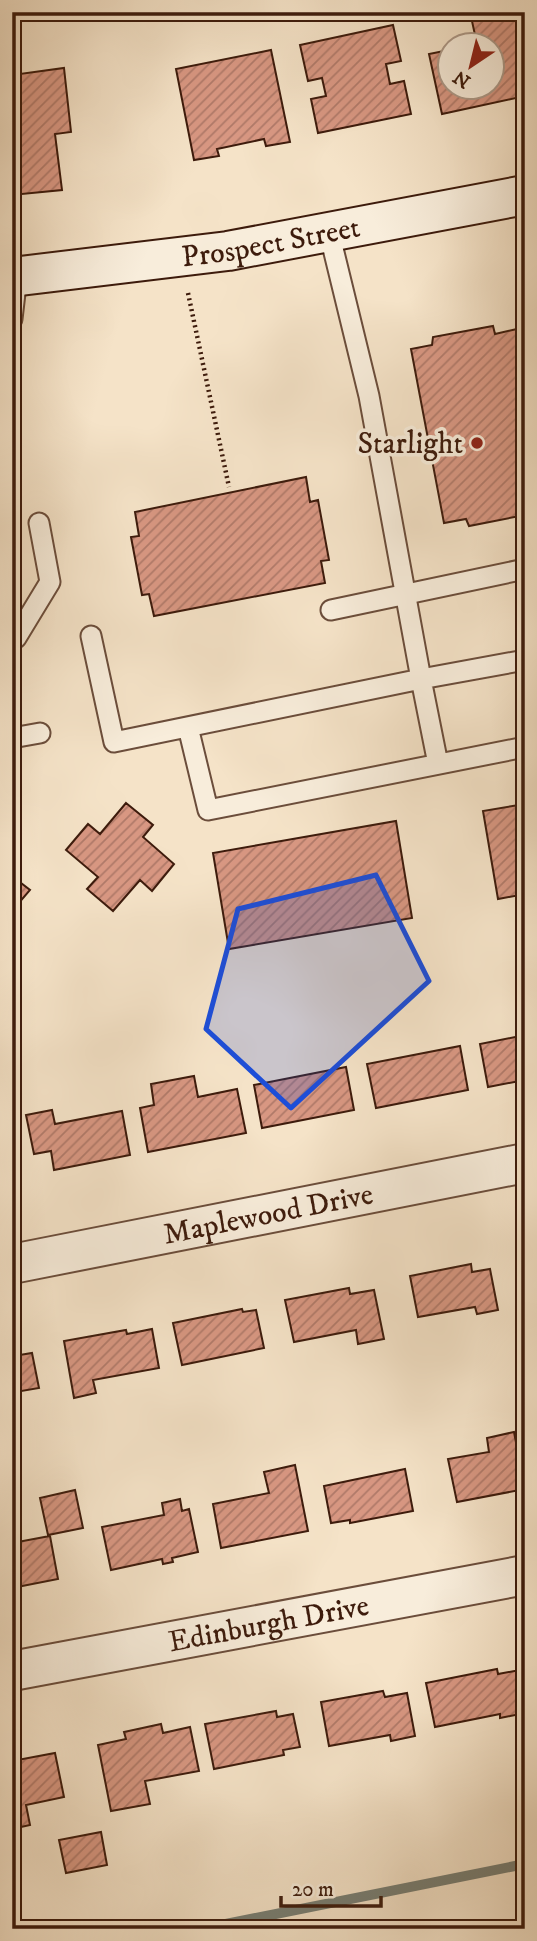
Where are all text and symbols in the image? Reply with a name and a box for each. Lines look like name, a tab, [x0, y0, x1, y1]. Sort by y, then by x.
north arrow	[435, 32, 505, 102]
text: N	[449, 65, 475, 93]
street label: Prospect Street	[179, 210, 363, 276]
place label: Starlight	[357, 426, 463, 463]
marker: Starlight	[469, 435, 485, 451]
street label: Maplewood Drive	[160, 1176, 376, 1254]
street label: Edinburgh Drive	[166, 1588, 372, 1661]
scale bar	[281, 1864, 381, 1908]
text: 20 m	[292, 1877, 334, 1903]

